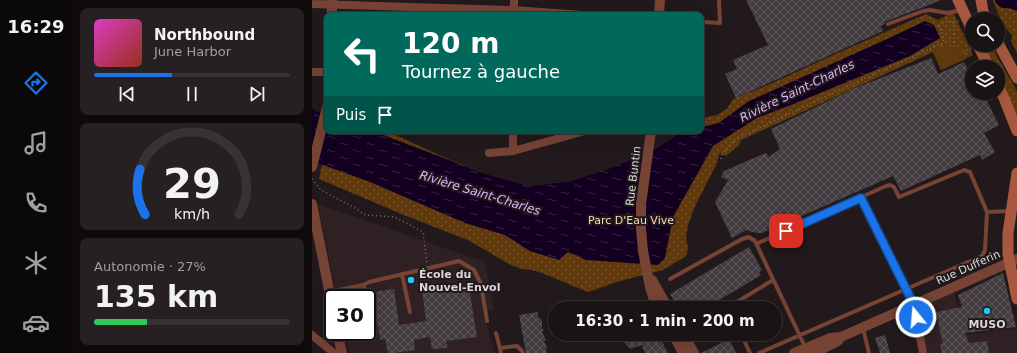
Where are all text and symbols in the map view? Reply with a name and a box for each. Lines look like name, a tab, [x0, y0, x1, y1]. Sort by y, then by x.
map controls	[965, 12, 1005, 100]
button: search	[965, 12, 1005, 52]
text: 16:29	[7, 16, 65, 37]
text: Northbound	[154, 26, 255, 44]
text: 120 m	[402, 27, 499, 60]
icon: left	[336, 28, 388, 80]
text: June Harbor	[154, 44, 231, 59]
water label: Rivière Saint-Charles	[737, 57, 857, 125]
button: layers	[965, 60, 1005, 100]
text: Tournez à gauche	[402, 61, 560, 82]
icon: directions	[22, 69, 50, 97]
icon: previous	[116, 83, 138, 105]
icon: pause	[181, 83, 203, 105]
icon: next	[246, 83, 268, 105]
icon: arrive	[374, 104, 396, 126]
text: Puis	[336, 106, 366, 124]
icon: music	[22, 129, 50, 157]
street label: Rue Buntin	[623, 145, 644, 207]
text: 29	[163, 158, 221, 207]
water label: Rivière Saint-Charles	[418, 168, 542, 218]
icon: phone	[22, 189, 50, 217]
text: km/h	[174, 205, 210, 221]
park label: Parc D'Eau Vive	[588, 214, 674, 227]
pin	[769, 214, 803, 248]
icon: arrive	[775, 220, 797, 242]
street label: Rue Dufferin	[934, 248, 1002, 287]
icon: climate	[22, 249, 50, 277]
text: Autonomie · 27%	[94, 259, 206, 274]
place label: École du Nouvel-Envol	[419, 268, 500, 294]
marker: École du Nouvel-Envol	[406, 275, 416, 285]
text: 135 km	[94, 279, 218, 314]
speed limit sign: 30	[324, 289, 376, 341]
position arrow	[895, 296, 937, 338]
marker: MUSO	[982, 306, 992, 316]
icon: car	[22, 309, 50, 337]
text: 16:30 · 1 min · 200 m	[575, 312, 755, 330]
place label: MUSO	[968, 318, 1006, 331]

